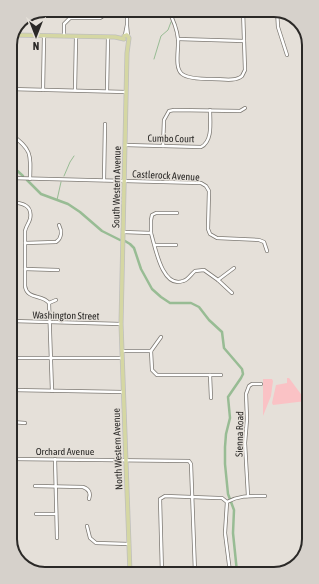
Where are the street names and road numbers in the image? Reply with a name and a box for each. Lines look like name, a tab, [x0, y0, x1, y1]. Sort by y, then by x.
street label: Cumbo Court	[147, 133, 195, 144]
street label: South Western Avenue	[110, 145, 123, 228]
street label: Castlerock Avenue	[132, 168, 200, 183]
street label: Washington Street	[32, 309, 100, 322]
street label: North Western Avenue	[111, 407, 124, 490]
street label: Sienna Road	[234, 411, 245, 457]
street label: Orchard Avenue	[36, 446, 95, 457]

